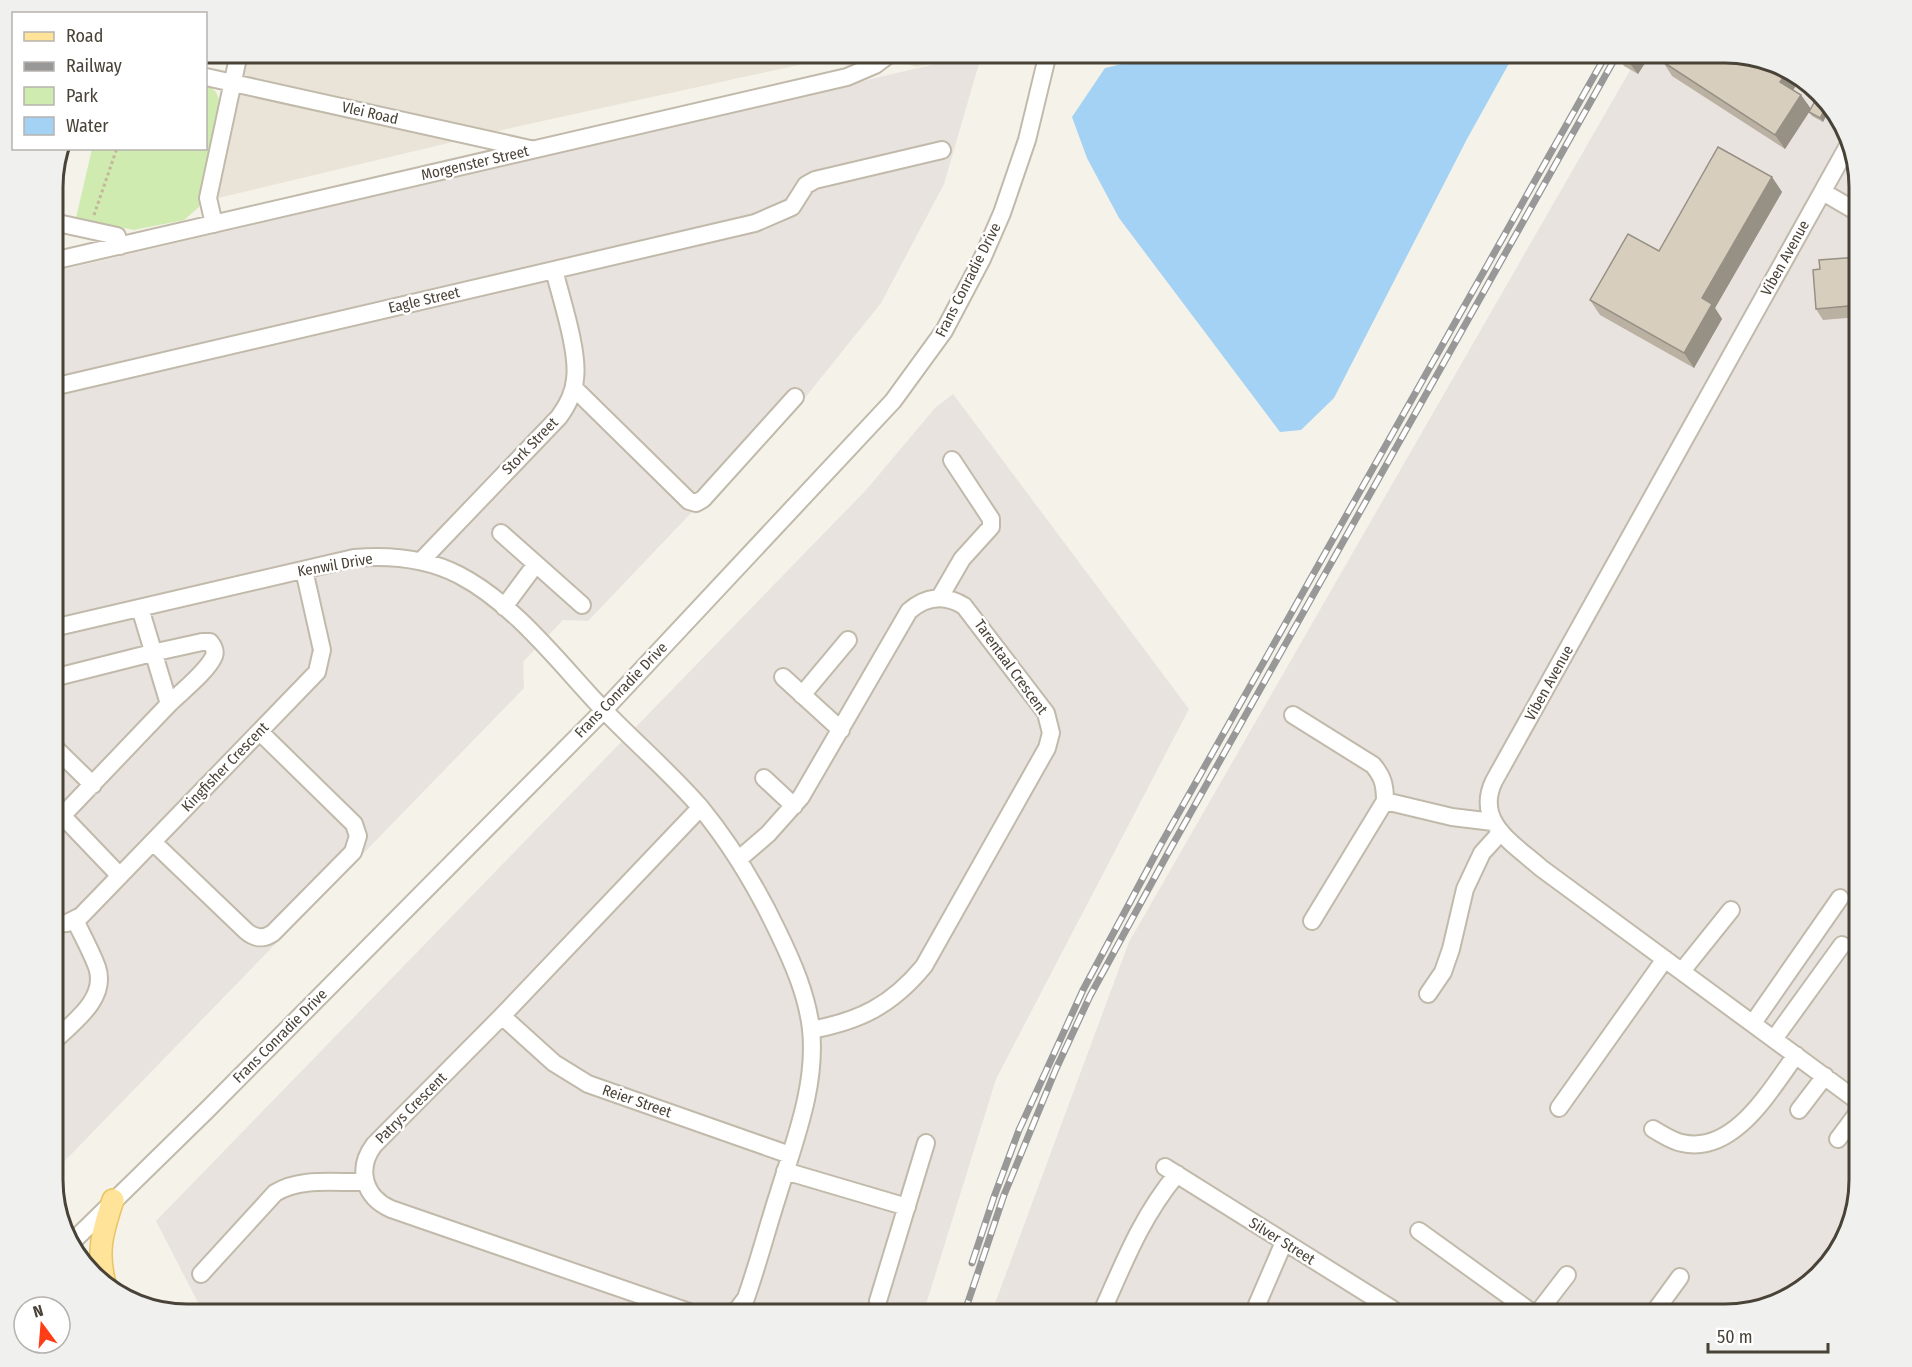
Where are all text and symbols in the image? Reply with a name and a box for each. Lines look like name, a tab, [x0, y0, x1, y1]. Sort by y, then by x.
legend	[12, 12, 207, 150]
text: Road	[66, 25, 103, 47]
text: Railway	[66, 55, 122, 77]
text: Park	[66, 85, 99, 107]
street label: Vlei Road	[340, 98, 400, 128]
text: Water	[66, 115, 109, 137]
street label: Morgenster Street	[419, 142, 531, 184]
street label: Viben Avenue	[1757, 217, 1813, 299]
street label: Frans Conradie Drive	[931, 220, 1005, 340]
street label: Eagle Street	[387, 283, 462, 317]
street label: Stork Street	[498, 414, 562, 478]
street label: Kenwil Drive	[296, 550, 374, 580]
street label: Tarentaal Crescent	[971, 616, 1051, 718]
street label: Frans Conradie Drive	[571, 639, 671, 741]
street label: Viben Avenue	[1521, 642, 1577, 724]
street label: Kingfisher Crescent	[178, 718, 272, 815]
street label: Frans Conradie Drive	[229, 985, 331, 1087]
street label: Patrys Crescent	[372, 1069, 450, 1147]
street label: Reier Street	[600, 1081, 674, 1121]
street label: Silver Street	[1246, 1214, 1319, 1268]
north arrow	[12, 1295, 72, 1355]
text: N	[31, 1301, 45, 1322]
scale bar	[1708, 1316, 1828, 1354]
text: 50 m	[1717, 1326, 1753, 1348]

